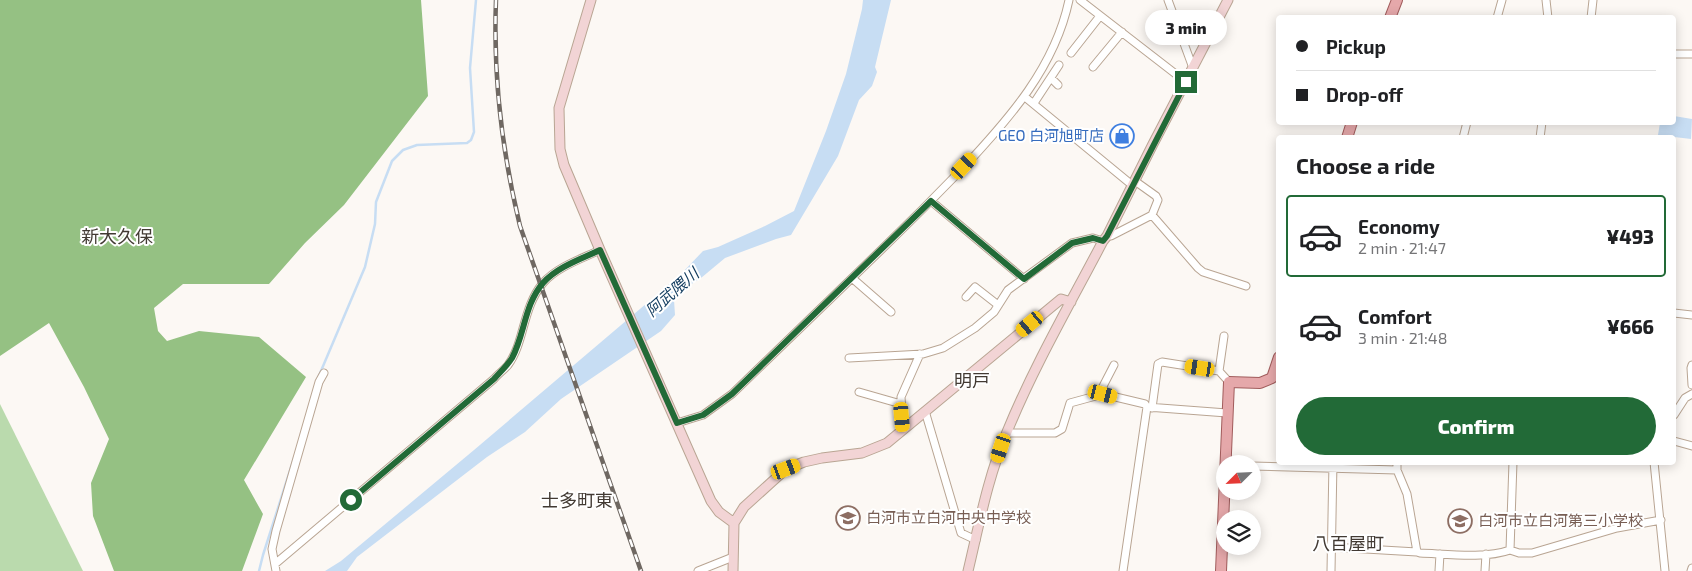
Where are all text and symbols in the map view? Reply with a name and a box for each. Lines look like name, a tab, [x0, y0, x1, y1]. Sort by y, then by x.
callout: 3 min	[1145, 9, 1227, 44]
text: 3 min	[1165, 18, 1207, 37]
text: Pickup	[1326, 35, 1386, 58]
route end	[1175, 71, 1197, 93]
text: Drop-off	[1326, 83, 1403, 106]
shop icon: GEO 白河旭町店	[1109, 123, 1135, 149]
place label: GEO 白河旭町店	[998, 126, 1104, 144]
car	[948, 150, 979, 182]
text: Choose a ride	[1296, 152, 1435, 178]
icon: car	[1298, 214, 1343, 259]
text: Economy	[1358, 215, 1440, 238]
district label: 新大久保	[81, 225, 153, 247]
text: ¥493	[1606, 225, 1654, 248]
text: 2 min · 21:47	[1358, 238, 1446, 257]
water label: 阿武隈川	[641, 262, 704, 320]
icon: car	[1298, 304, 1343, 349]
text: Comfort	[1358, 305, 1432, 328]
car	[1013, 309, 1046, 339]
text: ¥666	[1607, 315, 1654, 338]
text: 3 min · 21:48	[1358, 328, 1447, 347]
car	[1184, 358, 1215, 378]
district label: 明戸	[954, 369, 990, 391]
car	[1086, 383, 1119, 405]
button: Confirm	[1296, 397, 1656, 455]
car	[893, 401, 910, 433]
car	[989, 431, 1012, 465]
north arrow	[1216, 455, 1261, 500]
map controls	[1216, 455, 1261, 555]
car	[769, 457, 802, 481]
route start	[340, 489, 362, 511]
district label: 士多町東	[541, 489, 613, 511]
school or university icon: 白河市立白河中央中学校	[835, 505, 861, 531]
place label: 白河市立白河中央中学校	[866, 508, 1031, 526]
school or university icon: 白河市立白河第三小学校	[1447, 508, 1473, 534]
button: layers	[1216, 510, 1261, 555]
place label: 白河市立白河第三小学校	[1478, 511, 1643, 529]
district label: 八百屋町	[1312, 532, 1384, 554]

